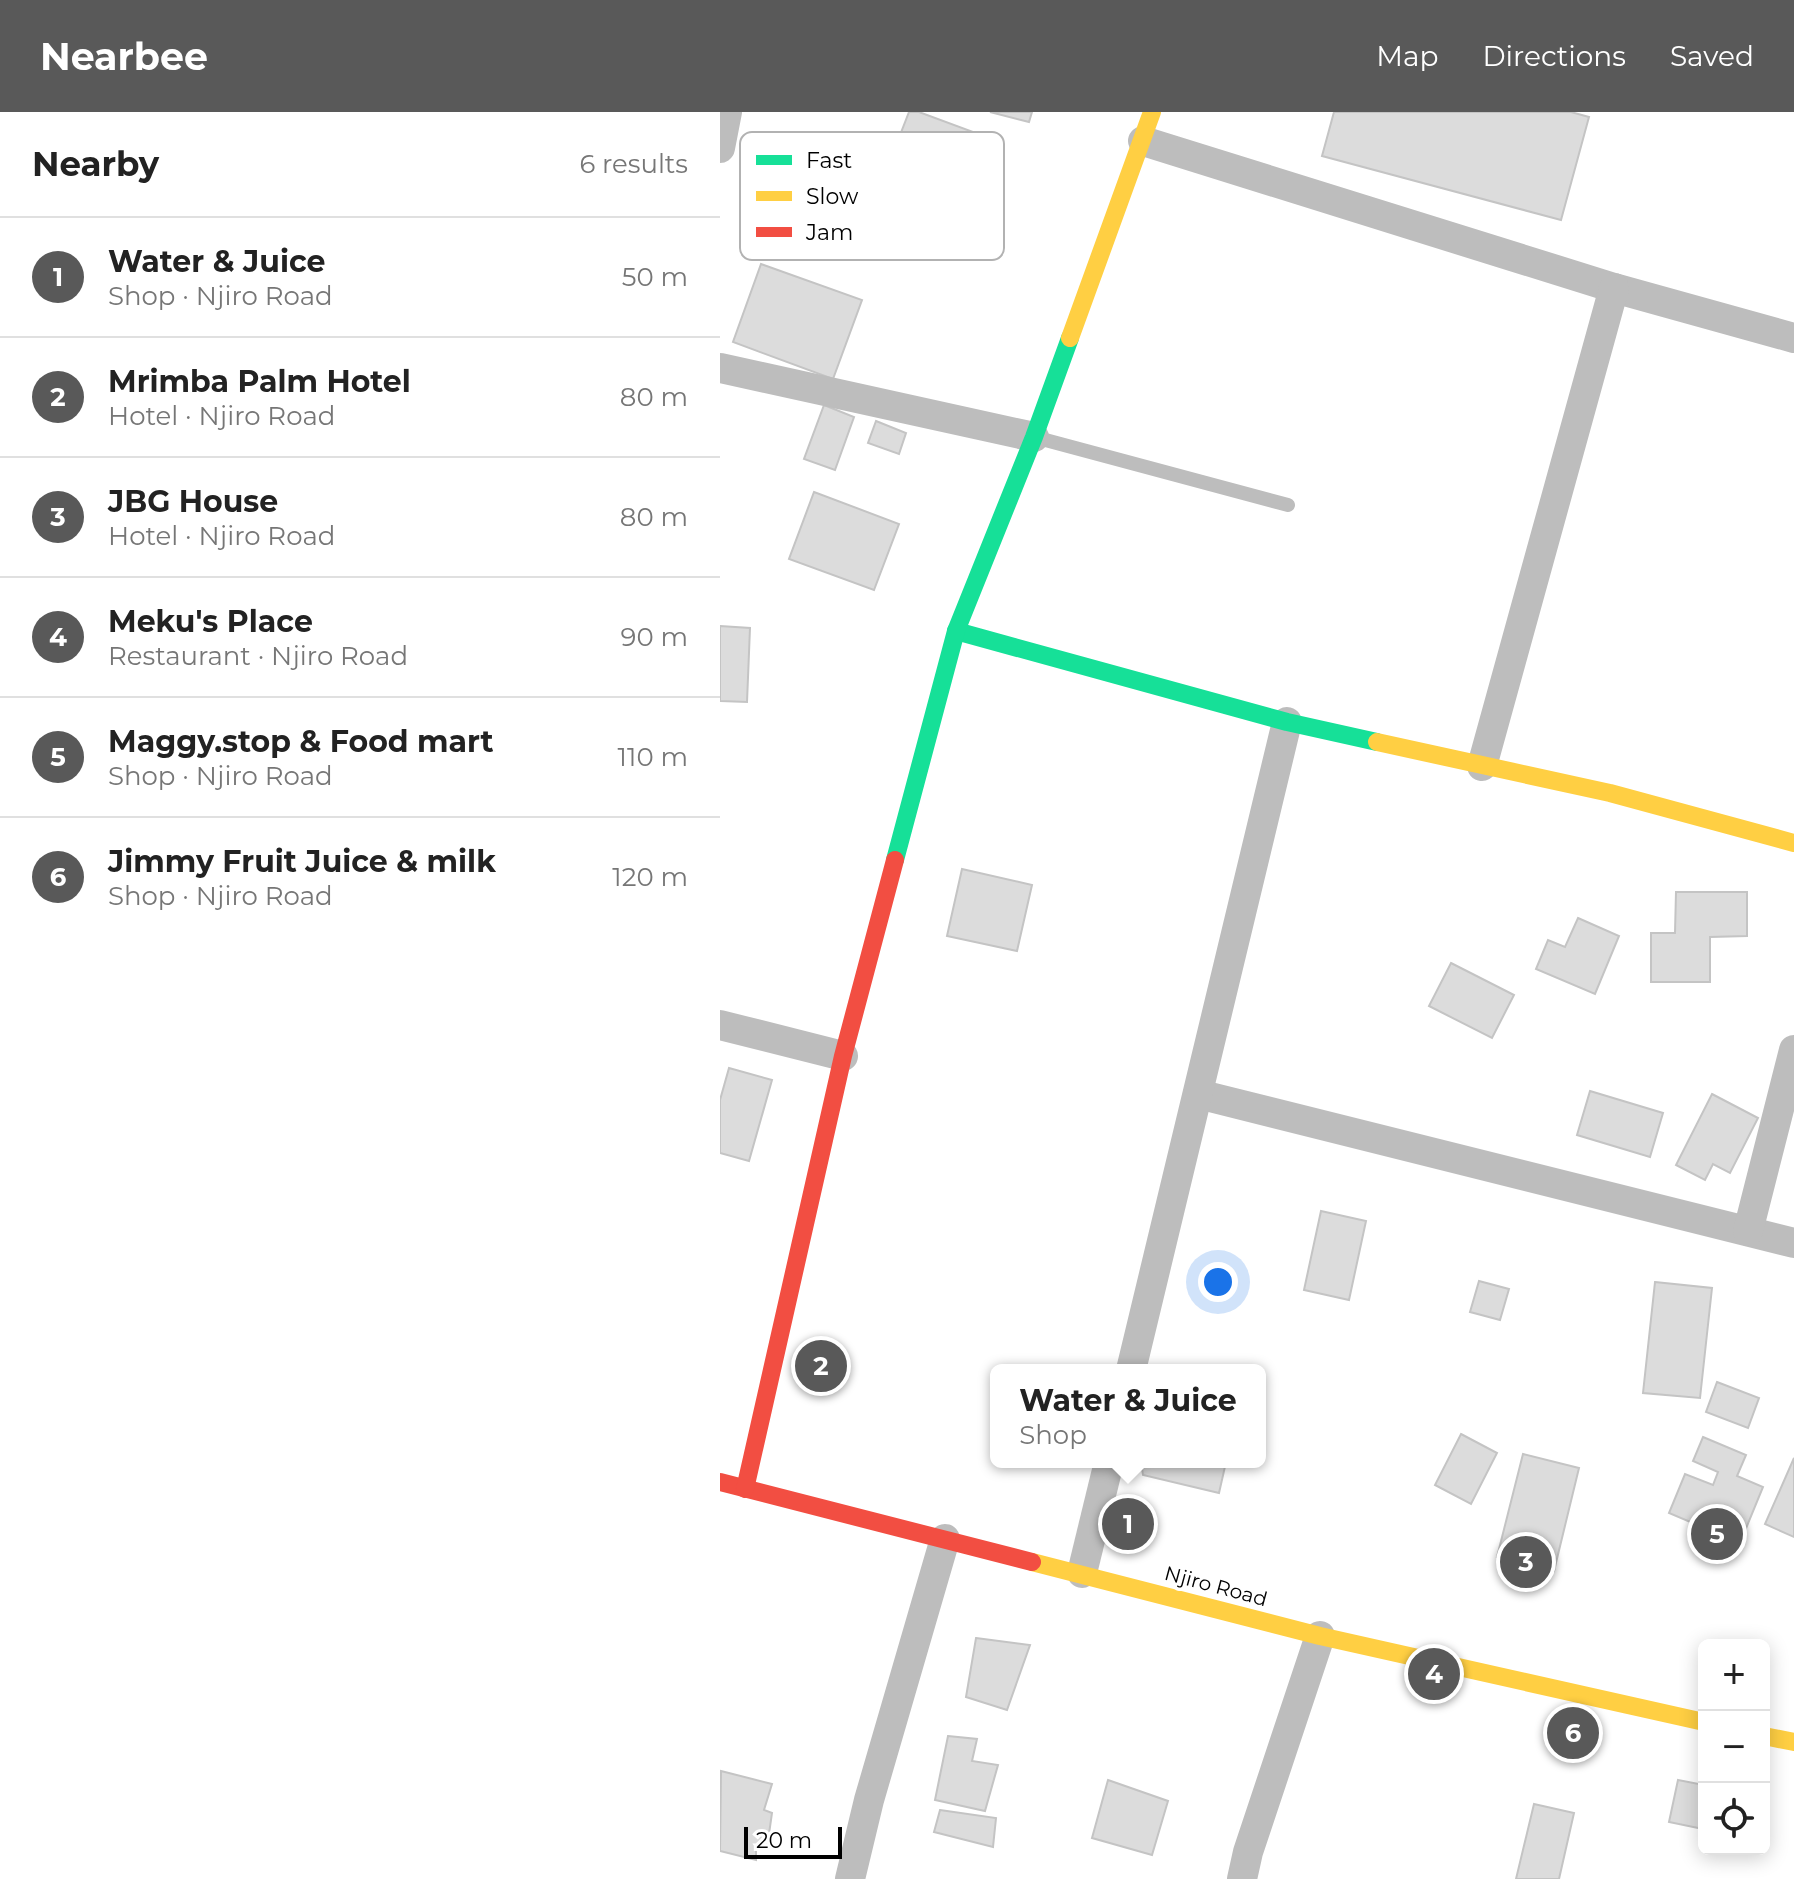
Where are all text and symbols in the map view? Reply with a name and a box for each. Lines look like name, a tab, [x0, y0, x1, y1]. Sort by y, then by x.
text: Nearbee	[40, 33, 208, 80]
text: Map	[1376, 39, 1438, 73]
text: Directions	[1482, 39, 1626, 73]
text: Saved	[1670, 39, 1754, 73]
legend	[740, 132, 1004, 260]
text: Nearby	[32, 143, 159, 185]
text: Fast	[806, 147, 852, 174]
text: 6 results	[579, 148, 688, 180]
text: Slow	[806, 183, 859, 210]
text: Jam	[805, 219, 853, 246]
text: Water & Juice	[108, 243, 325, 280]
text: 1	[53, 261, 63, 293]
text: 50 m	[622, 261, 688, 293]
text: Shop · Njiro Road	[108, 280, 333, 312]
text: Mrimba Palm Hotel	[108, 363, 411, 400]
text: 2	[50, 381, 66, 413]
text: 80 m	[620, 381, 688, 413]
text: Hotel · Njiro Road	[108, 400, 335, 432]
text: JBG House	[108, 483, 278, 520]
text: 3	[50, 501, 66, 533]
text: 80 m	[620, 501, 688, 533]
text: Hotel · Njiro Road	[108, 520, 335, 552]
text: Meku's Place	[108, 603, 313, 640]
text: 4	[49, 621, 67, 653]
text: 90 m	[621, 621, 688, 653]
text: Restaurant · Njiro Road	[108, 640, 408, 672]
text: Maggy.stop & Food mart	[108, 723, 494, 760]
text: 5	[50, 741, 66, 773]
text: 110 m	[618, 741, 688, 773]
text: Shop · Njiro Road	[108, 760, 333, 792]
text: Jimmy Fruit Juice & milk	[108, 843, 496, 880]
text: 6	[50, 861, 66, 893]
text: 120 m	[612, 861, 688, 893]
text: Shop · Njiro Road	[108, 880, 333, 912]
your location	[1198, 1262, 1238, 1302]
pin: 2	[795, 1336, 847, 1396]
popup	[990, 1364, 1266, 1468]
text: Water & Juice	[1019, 1382, 1237, 1419]
text: Shop	[1019, 1419, 1087, 1451]
pin: 1	[1102, 1494, 1154, 1554]
pin: 5	[1691, 1504, 1743, 1564]
pin: 3	[1500, 1532, 1552, 1592]
street label: Njiro Road	[1162, 1561, 1270, 1611]
map controls	[1698, 1639, 1770, 1855]
button: +	[1698, 1639, 1770, 1711]
pin: 4	[1408, 1644, 1460, 1704]
pin: 6	[1547, 1703, 1599, 1763]
button: −	[1698, 1711, 1770, 1783]
button: locate	[1698, 1783, 1770, 1855]
scale bar	[744, 1823, 842, 1859]
text: 20 m	[756, 1827, 812, 1854]

